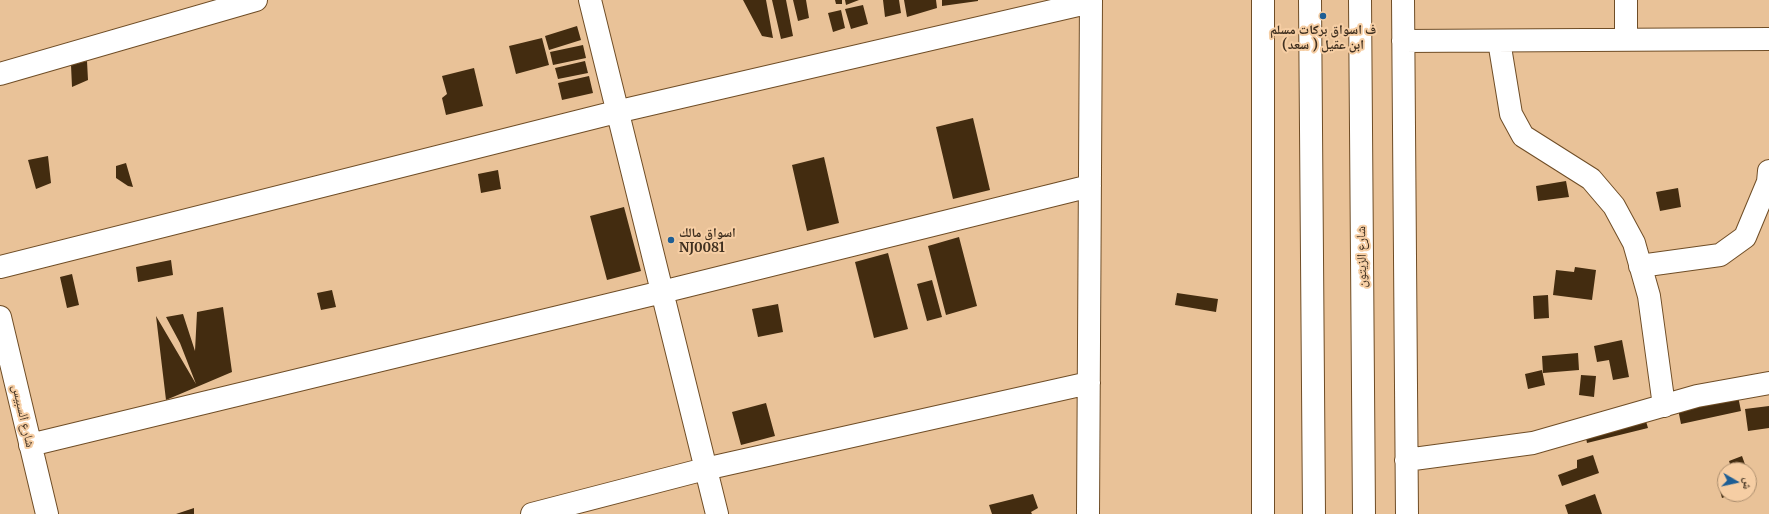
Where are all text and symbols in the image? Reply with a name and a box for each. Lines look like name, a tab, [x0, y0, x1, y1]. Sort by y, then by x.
marker: ف اسواق بركات مسلم ابن عقيل ( سعد)	[1318, 11, 1328, 21]
place label: ف اسواق بركات مسلم ابن عقيل ( سعد)	[1270, 22, 1376, 53]
place label: اسواق مالك NJ0081	[679, 225, 736, 256]
street label: شارع الزيتون	[1354, 226, 1370, 288]
marker: اسواق مالك NJ0081	[666, 235, 676, 245]
street label: شارع السبيس	[8, 383, 38, 449]
north arrow	[1717, 462, 1757, 502]
text: ش	[1740, 477, 1756, 491]

